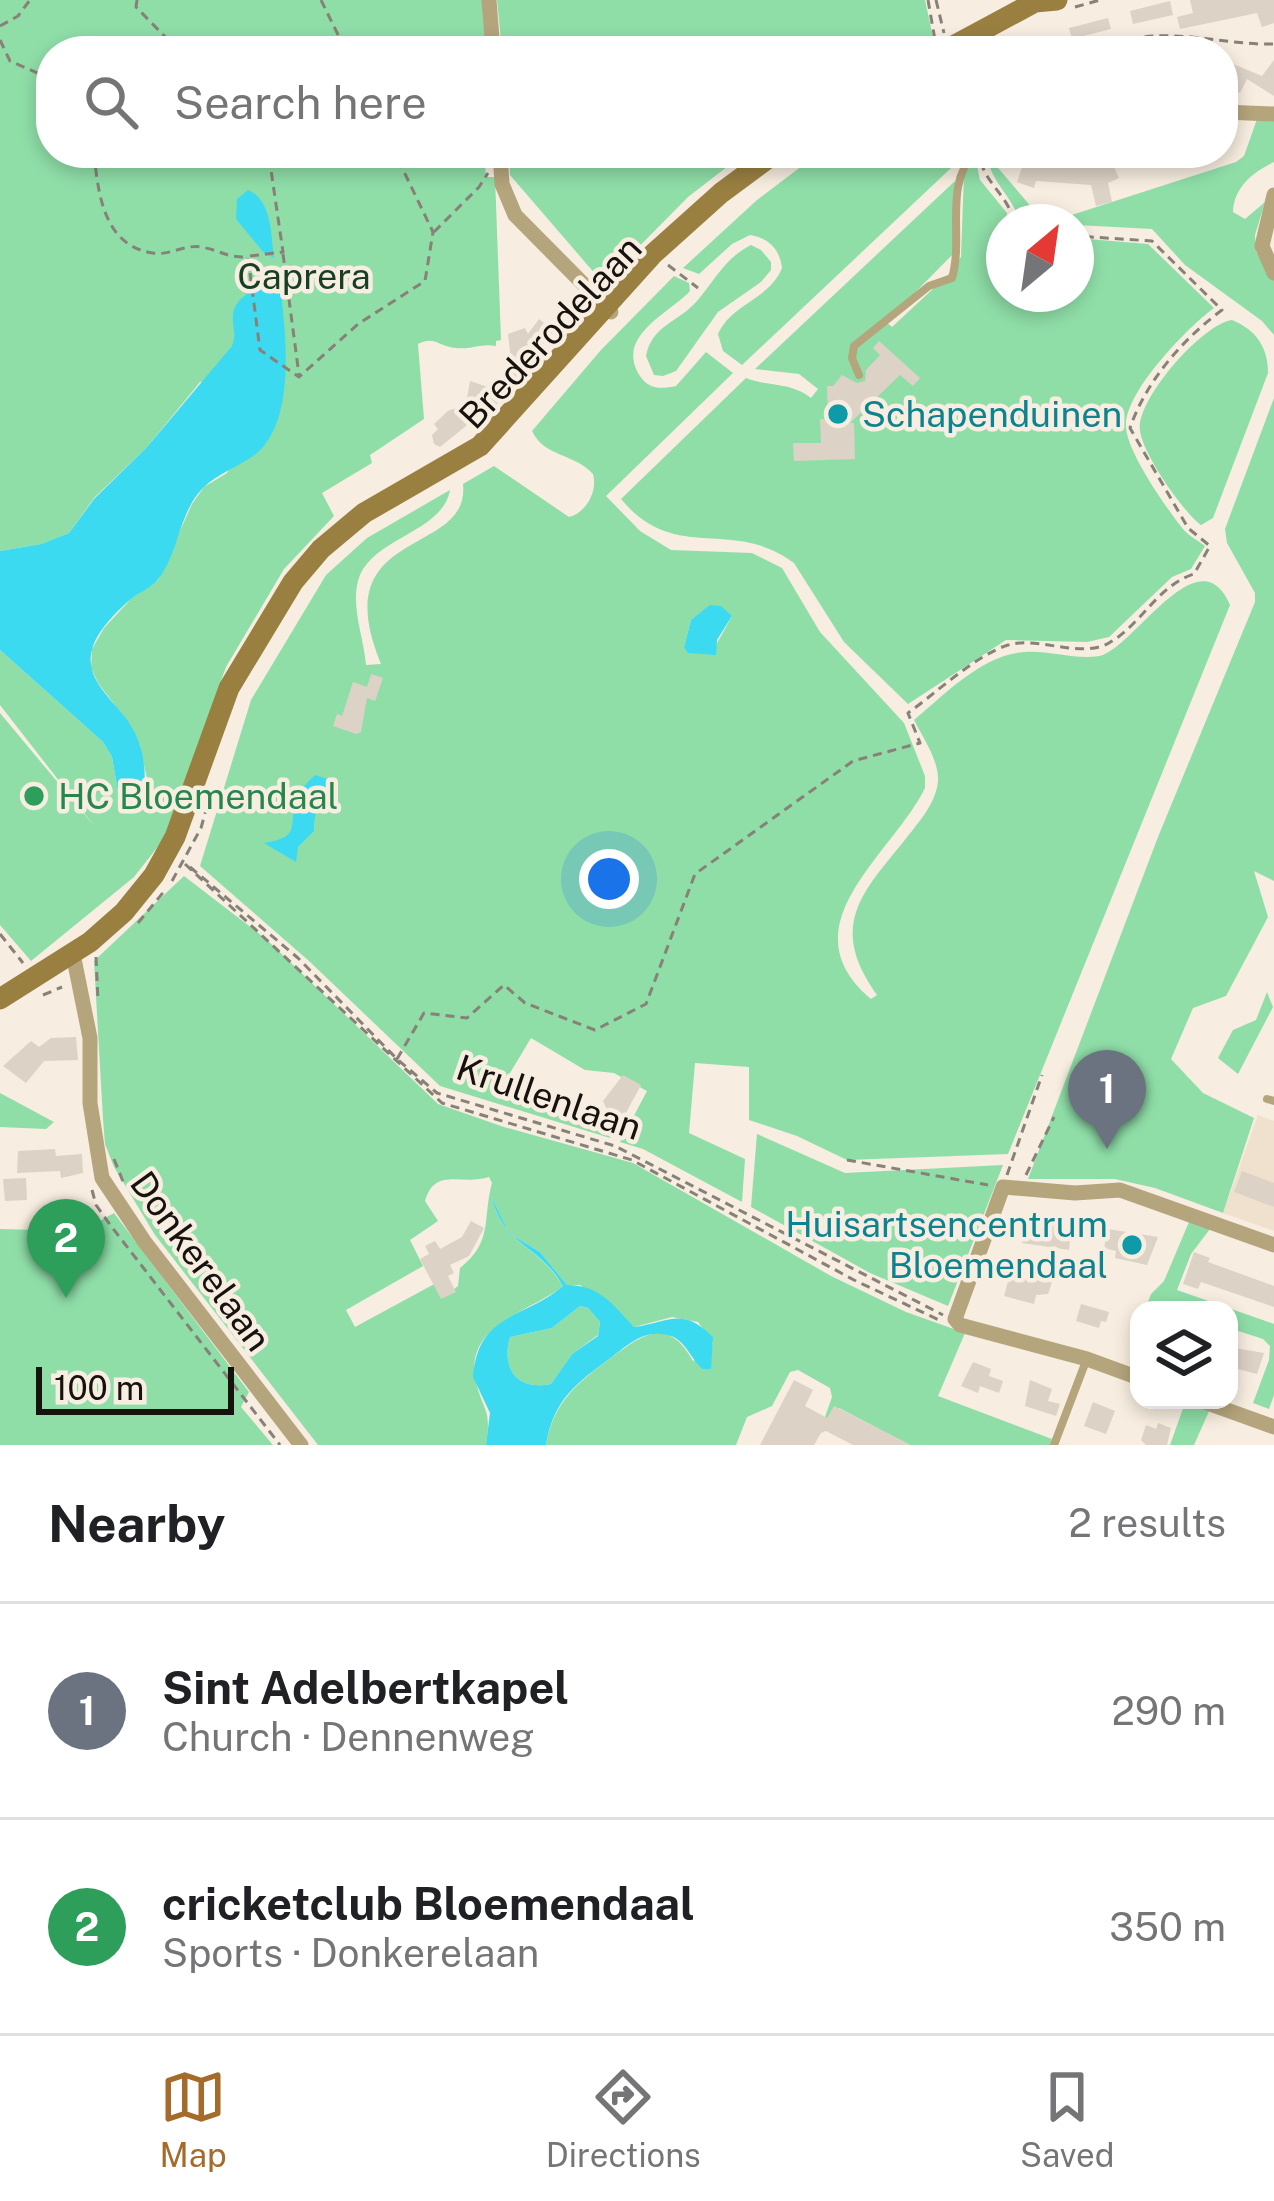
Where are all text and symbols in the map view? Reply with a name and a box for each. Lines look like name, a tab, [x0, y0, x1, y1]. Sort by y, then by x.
search box	[36, 36, 1238, 168]
icon: search	[78, 69, 144, 135]
text: Search here	[174, 76, 427, 129]
north arrow	[986, 204, 1094, 312]
street label: Brederodelaan	[450, 227, 650, 437]
park label: Caprera	[237, 255, 371, 297]
place label: Schapenduinen	[862, 393, 1122, 435]
marker: Schapenduinen	[825, 401, 851, 427]
place label: HC Bloemendaal	[58, 775, 338, 817]
marker: HC Bloemendaal	[21, 783, 47, 809]
your location	[579, 849, 639, 909]
street label: Krullenlaan	[451, 1046, 647, 1148]
pin: 1	[1068, 1050, 1146, 1149]
street label: Donkerelaan	[122, 1163, 280, 1359]
pin: 2	[27, 1199, 105, 1298]
place label: Huisartsencentrum Bloemendaal	[785, 1203, 1108, 1286]
marker: Huisartsencentrum Bloemendaal	[1119, 1232, 1145, 1258]
map controls	[1130, 1301, 1238, 1409]
button: layers	[1130, 1301, 1238, 1409]
scale bar	[36, 1361, 234, 1414]
text: 100 m	[54, 1369, 144, 1407]
text: Nearby	[48, 1494, 225, 1553]
text: 2 results	[1069, 1500, 1226, 1546]
text: Sint Adelbertkapel	[162, 1661, 569, 1714]
text: 1	[79, 1688, 95, 1734]
text: 290 m	[1112, 1688, 1226, 1734]
text: Church · Dennenweg	[162, 1714, 535, 1760]
text: cricketclub Bloemendaal	[162, 1877, 695, 1930]
text: 2	[75, 1904, 99, 1950]
text: 350 m	[1109, 1904, 1226, 1950]
text: Sports · Donkerelaan	[162, 1930, 539, 1976]
tab: Map	[160, 2064, 227, 2174]
tab: Directions	[546, 2064, 701, 2174]
tab: Saved	[1020, 2064, 1114, 2174]

